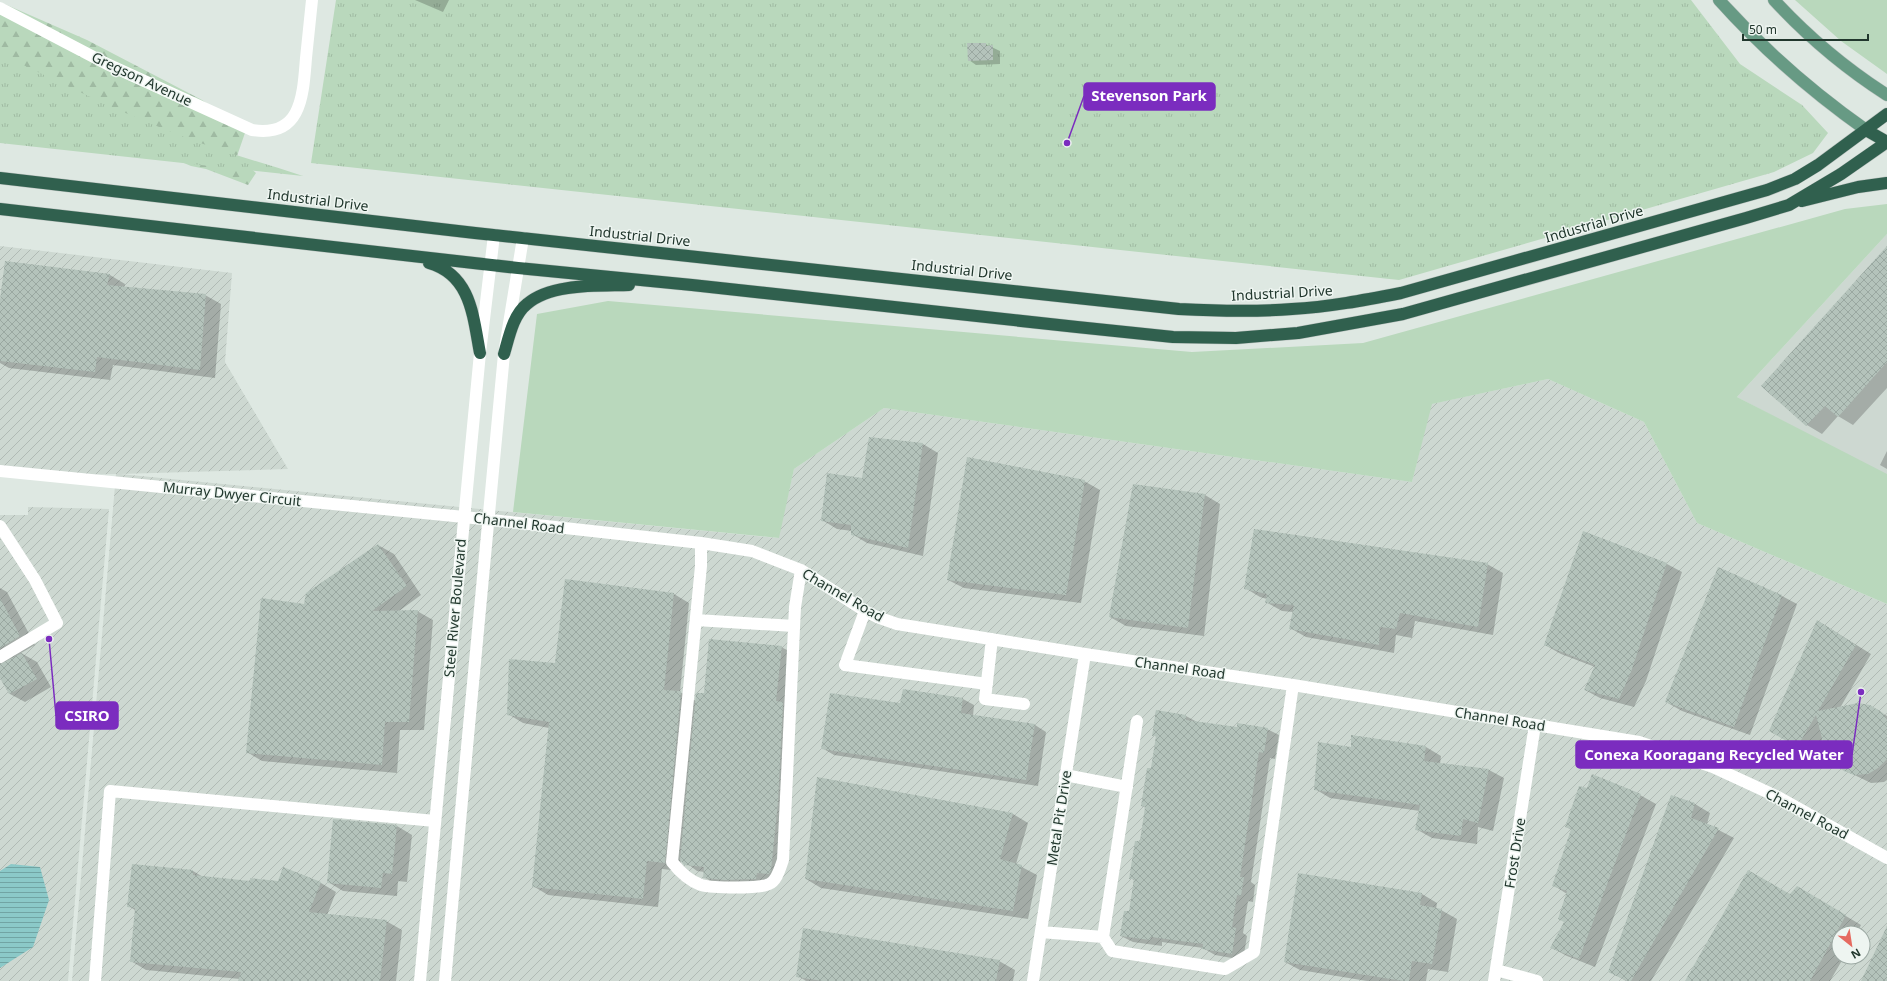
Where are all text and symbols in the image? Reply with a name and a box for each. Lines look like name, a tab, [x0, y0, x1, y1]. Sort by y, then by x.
scale bar	[1743, 16, 1868, 42]
text: 50 m	[1749, 21, 1777, 38]
street label: Gregson Avenue	[89, 47, 196, 110]
callout: Stevenson Park	[1084, 83, 1215, 110]
text: Stevenson Park	[1091, 85, 1207, 105]
street label: Industrial Drive	[267, 184, 370, 215]
street label: Industrial Drive	[1542, 200, 1645, 247]
street label: Industrial Drive	[589, 221, 692, 250]
street label: Industrial Drive	[911, 255, 1014, 284]
street label: Industrial Drive	[1231, 280, 1333, 305]
street label: Murray Dwyer Circuit	[162, 477, 302, 510]
street label: Channel Road	[473, 508, 566, 538]
street label: Steel River Boulevard	[439, 538, 470, 678]
street label: Channel Road	[799, 563, 888, 626]
street label: Channel Road	[1133, 652, 1227, 683]
callout: CSIRO	[56, 702, 118, 729]
street label: Channel Road	[1453, 702, 1547, 735]
text: CSIRO	[64, 705, 110, 725]
callout: Conexa Kooragang Recycled Water	[1576, 741, 1852, 768]
text: Conexa Kooragang Recycled Water	[1584, 744, 1844, 764]
street label: Metal Pit Drive	[1042, 769, 1075, 867]
street label: Channel Road	[1762, 784, 1852, 843]
street label: Frost Drive	[1500, 816, 1529, 890]
north arrow	[1831, 925, 1871, 965]
text: N	[1849, 945, 1864, 963]

